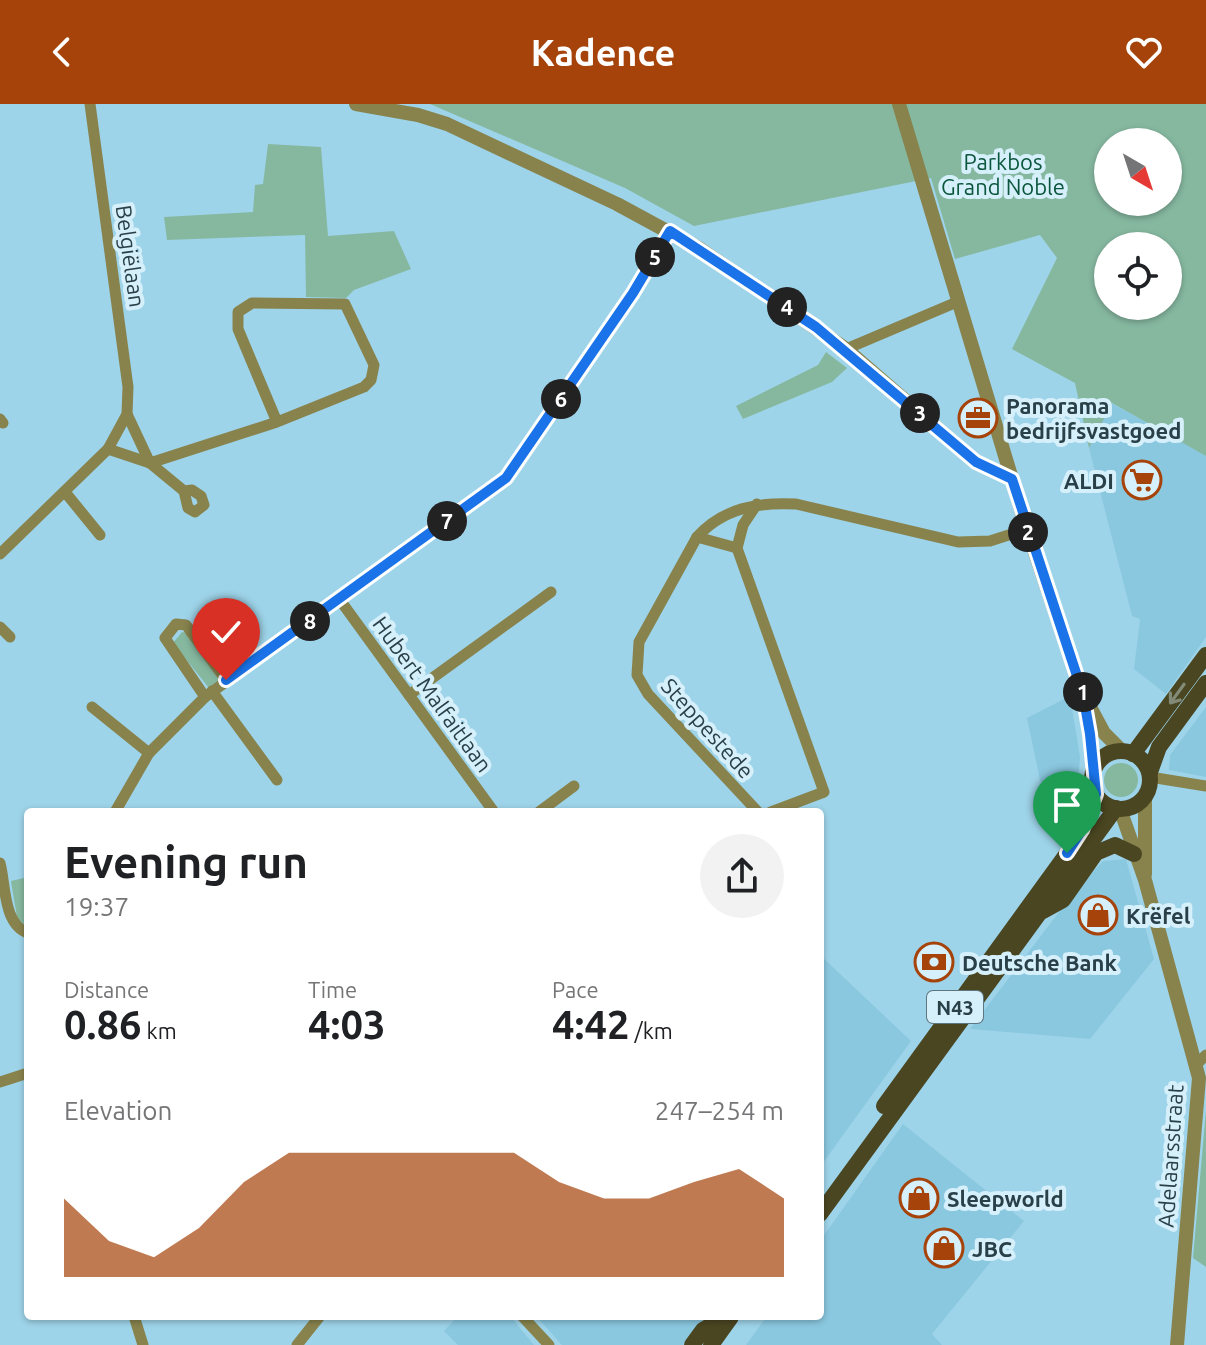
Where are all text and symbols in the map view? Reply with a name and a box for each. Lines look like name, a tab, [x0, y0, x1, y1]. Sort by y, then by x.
icon: back	[40, 30, 84, 74]
icon: heart	[1122, 30, 1166, 74]
text: Kadence	[531, 32, 675, 73]
north arrow	[1094, 128, 1182, 216]
map controls	[1094, 128, 1182, 320]
park label: Parkbos Grand Noble	[941, 149, 1065, 199]
street label: Belgiëlaan	[111, 203, 151, 309]
button: locate	[1094, 232, 1182, 320]
pin: 5	[635, 237, 675, 277]
text: 5	[649, 244, 661, 269]
pin: 4	[767, 287, 807, 327]
text: 4	[781, 294, 793, 319]
pin: 6	[541, 379, 581, 419]
text: 6	[555, 386, 567, 411]
pin: 3	[900, 393, 940, 433]
place label: Panorama bedrijfsvastgoed	[1006, 393, 1181, 443]
office icon: Panorama bedrijfsvastgoed	[957, 397, 999, 439]
text: 3	[914, 400, 926, 425]
supermarket icon: ALDI	[1121, 459, 1163, 501]
place label: ALDI	[1064, 468, 1114, 493]
pin: 7	[427, 501, 467, 541]
text: 7	[441, 508, 453, 533]
pin: 2	[1008, 512, 1048, 552]
text: 2	[1022, 519, 1034, 544]
pin	[192, 598, 260, 680]
pin: 8	[290, 601, 330, 641]
text: 8	[304, 608, 316, 633]
icon: check	[204, 610, 248, 654]
street label: Hubert Malfaitlaan	[368, 612, 498, 776]
pin: 1	[1063, 672, 1103, 712]
street label: Steppestede	[657, 673, 759, 783]
text: 1	[1077, 679, 1089, 704]
one-way arrow	[1169, 683, 1186, 705]
pin	[1033, 771, 1101, 853]
icon: arrive	[1045, 783, 1089, 827]
button: share	[700, 834, 784, 918]
text: Evening run	[64, 837, 308, 886]
text: 19:37	[64, 892, 129, 921]
shop icon: Krëfel	[1077, 894, 1119, 936]
place label: Krëfel	[1126, 903, 1191, 928]
bank icon: Deutsche Bank	[913, 941, 955, 983]
place label: Deutsche Bank	[962, 950, 1117, 975]
text: Distance	[64, 977, 149, 1002]
text: Time	[308, 977, 357, 1002]
text: Pace	[552, 977, 599, 1002]
road number: N43	[927, 991, 983, 1023]
text: 0.86	[64, 1002, 142, 1047]
text: 4:03	[308, 1002, 386, 1047]
text: 4:42	[552, 1002, 630, 1047]
text: km	[142, 1018, 177, 1043]
text: /km	[630, 1018, 673, 1043]
street label: Adelaarsstraat	[1153, 1083, 1187, 1228]
text: Elevation	[64, 1096, 172, 1125]
text: 247–254 m	[655, 1096, 784, 1125]
shop icon: Sleepworld	[898, 1177, 940, 1219]
place label: Sleepworld	[947, 1186, 1064, 1211]
shop icon: JBC	[923, 1227, 965, 1269]
place label: JBC	[972, 1236, 1012, 1261]

